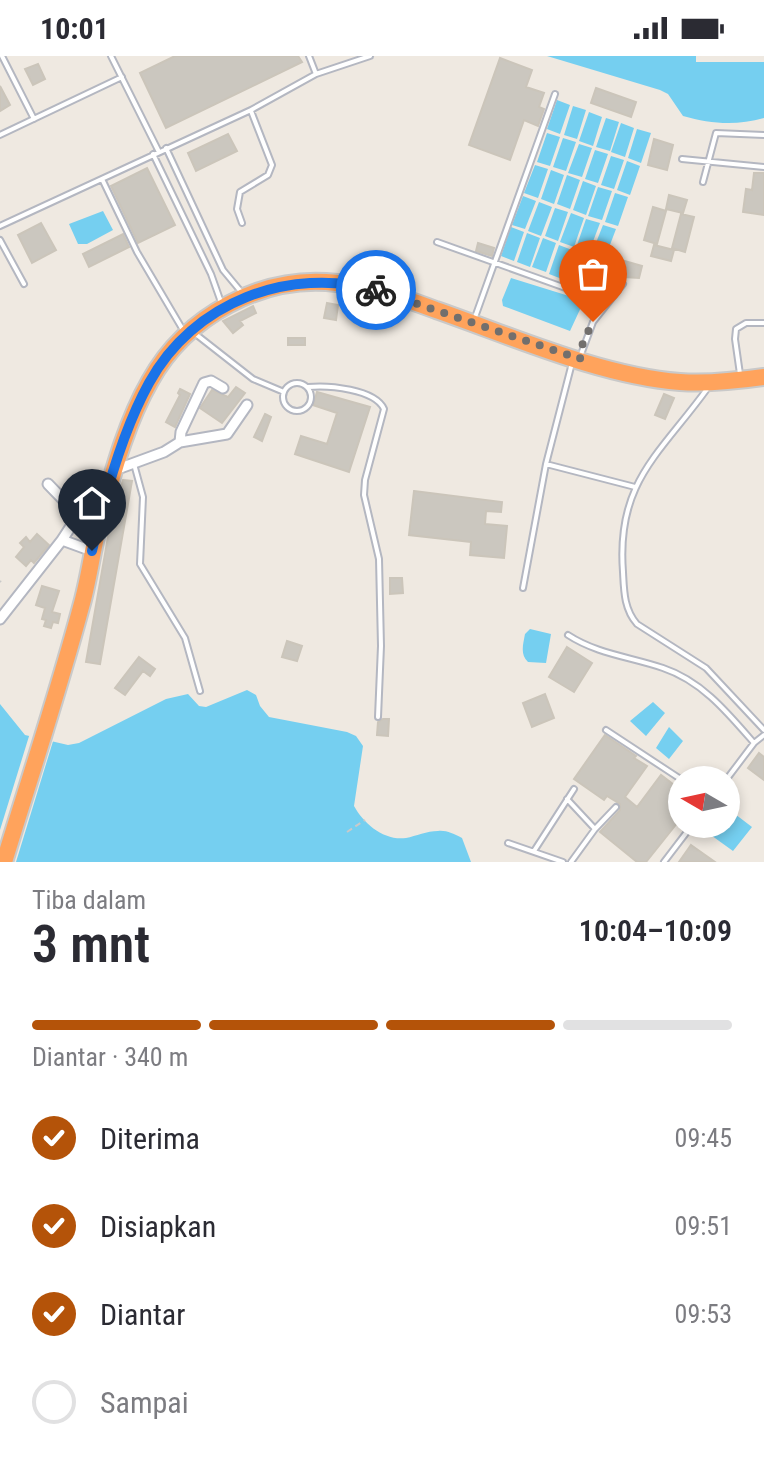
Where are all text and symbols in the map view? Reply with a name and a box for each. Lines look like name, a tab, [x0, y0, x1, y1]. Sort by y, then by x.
text: 10:01	[40, 11, 109, 46]
pin	[559, 240, 627, 322]
courier	[336, 250, 416, 330]
icon: bag	[571, 252, 615, 296]
icon: bike	[354, 268, 398, 312]
pin	[58, 469, 126, 551]
icon: home	[70, 481, 114, 525]
north arrow	[668, 766, 740, 838]
map controls	[668, 766, 740, 838]
text: Tiba dalam	[32, 885, 146, 915]
text: 10:04–10:09	[579, 913, 732, 948]
text: 3 mnt	[32, 914, 150, 975]
text: Diantar · 340 m	[32, 1042, 188, 1072]
icon: check	[32, 1116, 76, 1160]
text: Diterima	[100, 1121, 200, 1156]
text: 09:45	[675, 1123, 732, 1153]
icon: check	[32, 1204, 76, 1248]
text: Disiapkan	[100, 1209, 216, 1244]
text: 09:51	[675, 1211, 732, 1241]
icon: check	[32, 1292, 76, 1336]
text: Diantar	[100, 1297, 185, 1332]
text: 09:53	[675, 1299, 732, 1329]
text: Sampai	[100, 1385, 189, 1420]

